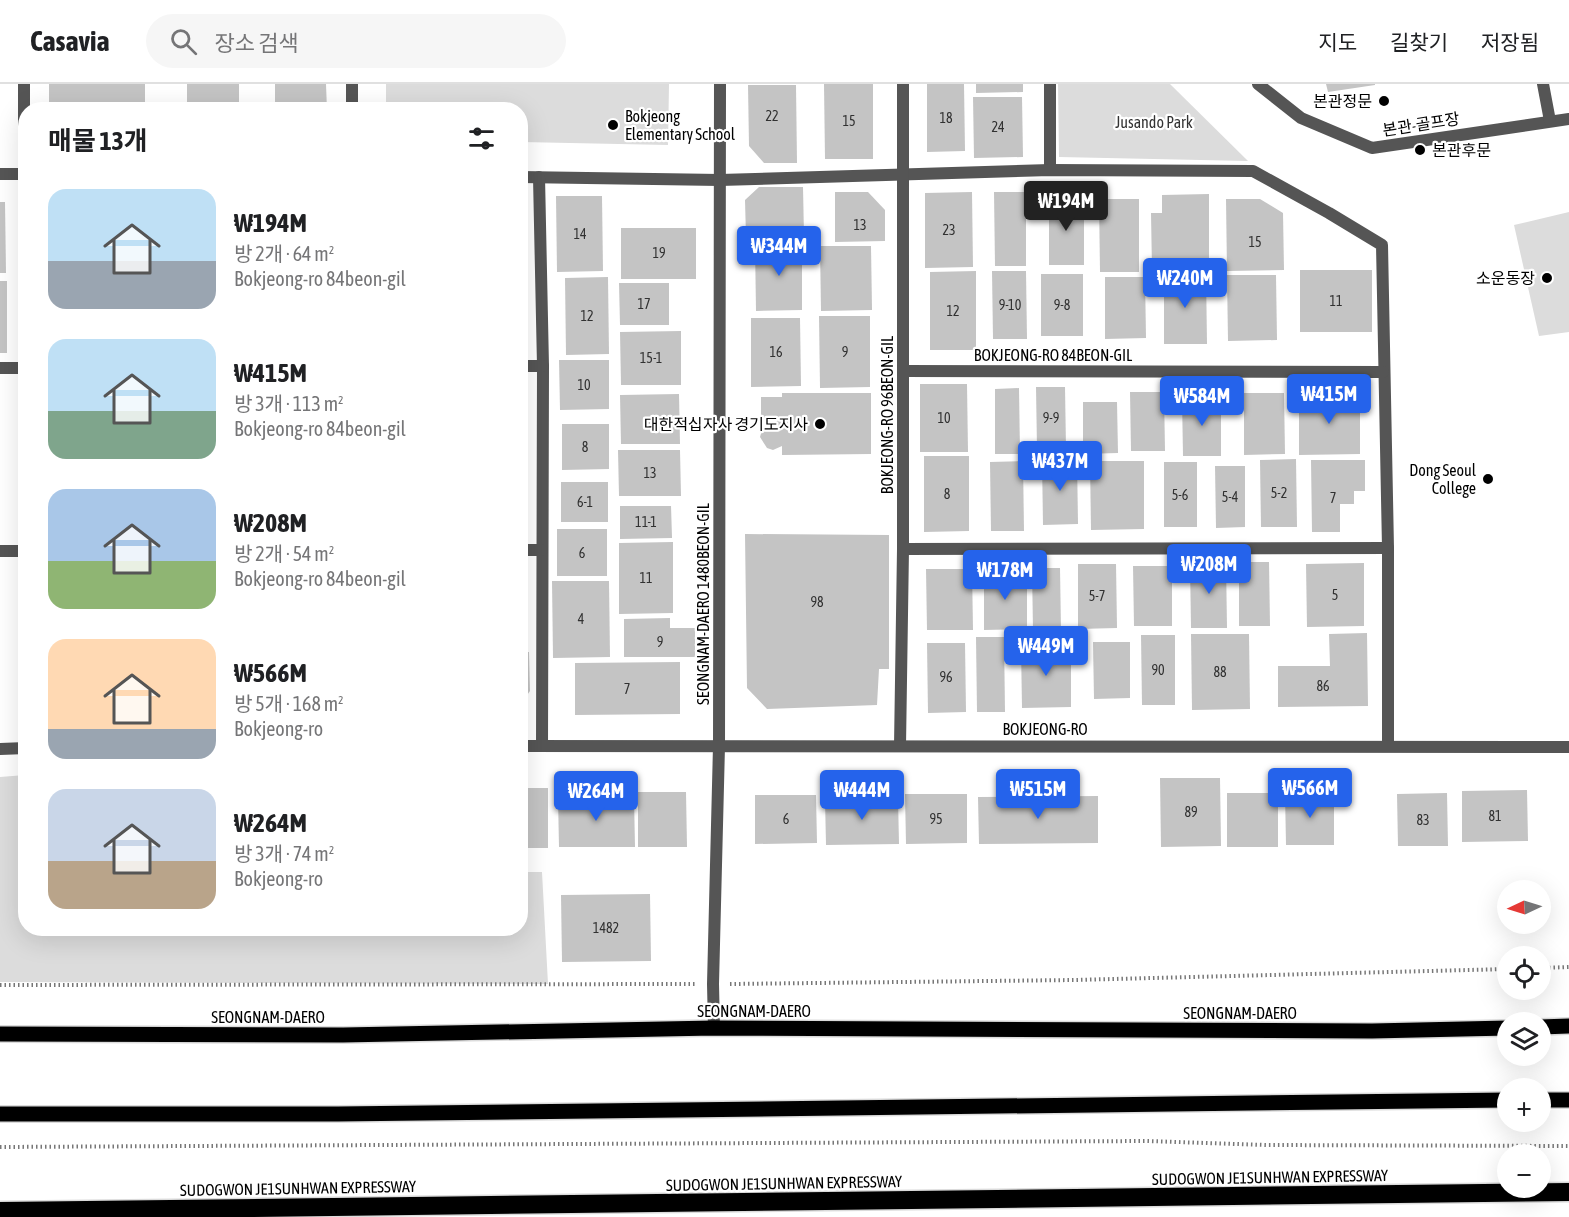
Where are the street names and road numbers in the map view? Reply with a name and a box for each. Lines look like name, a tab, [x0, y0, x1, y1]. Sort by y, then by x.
street label: 본관-골프장	[1381, 109, 1461, 139]
street label: BOKJEONG-RO 96BEON-GIL	[878, 335, 896, 494]
street label: BOKJEONG-RO 84BEON-GIL	[974, 346, 1133, 364]
street label: SEONGNAM-DAERO 1480BEON-GIL	[694, 502, 712, 705]
street label: BOKJEONG-RO	[1002, 720, 1088, 738]
street label: SEONGNAM-DAERO	[697, 1002, 811, 1020]
street label: SEONGNAM-DAERO	[1183, 1004, 1297, 1022]
street label: SEONGNAM-DAERO	[211, 1008, 325, 1026]
street label: SUDOGWON JE1SUNHWAN EXPRESSWAY	[1152, 1166, 1389, 1188]
street label: SUDOGWON JE1SUNHWAN EXPRESSWAY	[666, 1172, 903, 1194]
street label: SUDOGWON JE1SUNHWAN EXPRESSWAY	[180, 1177, 417, 1199]

